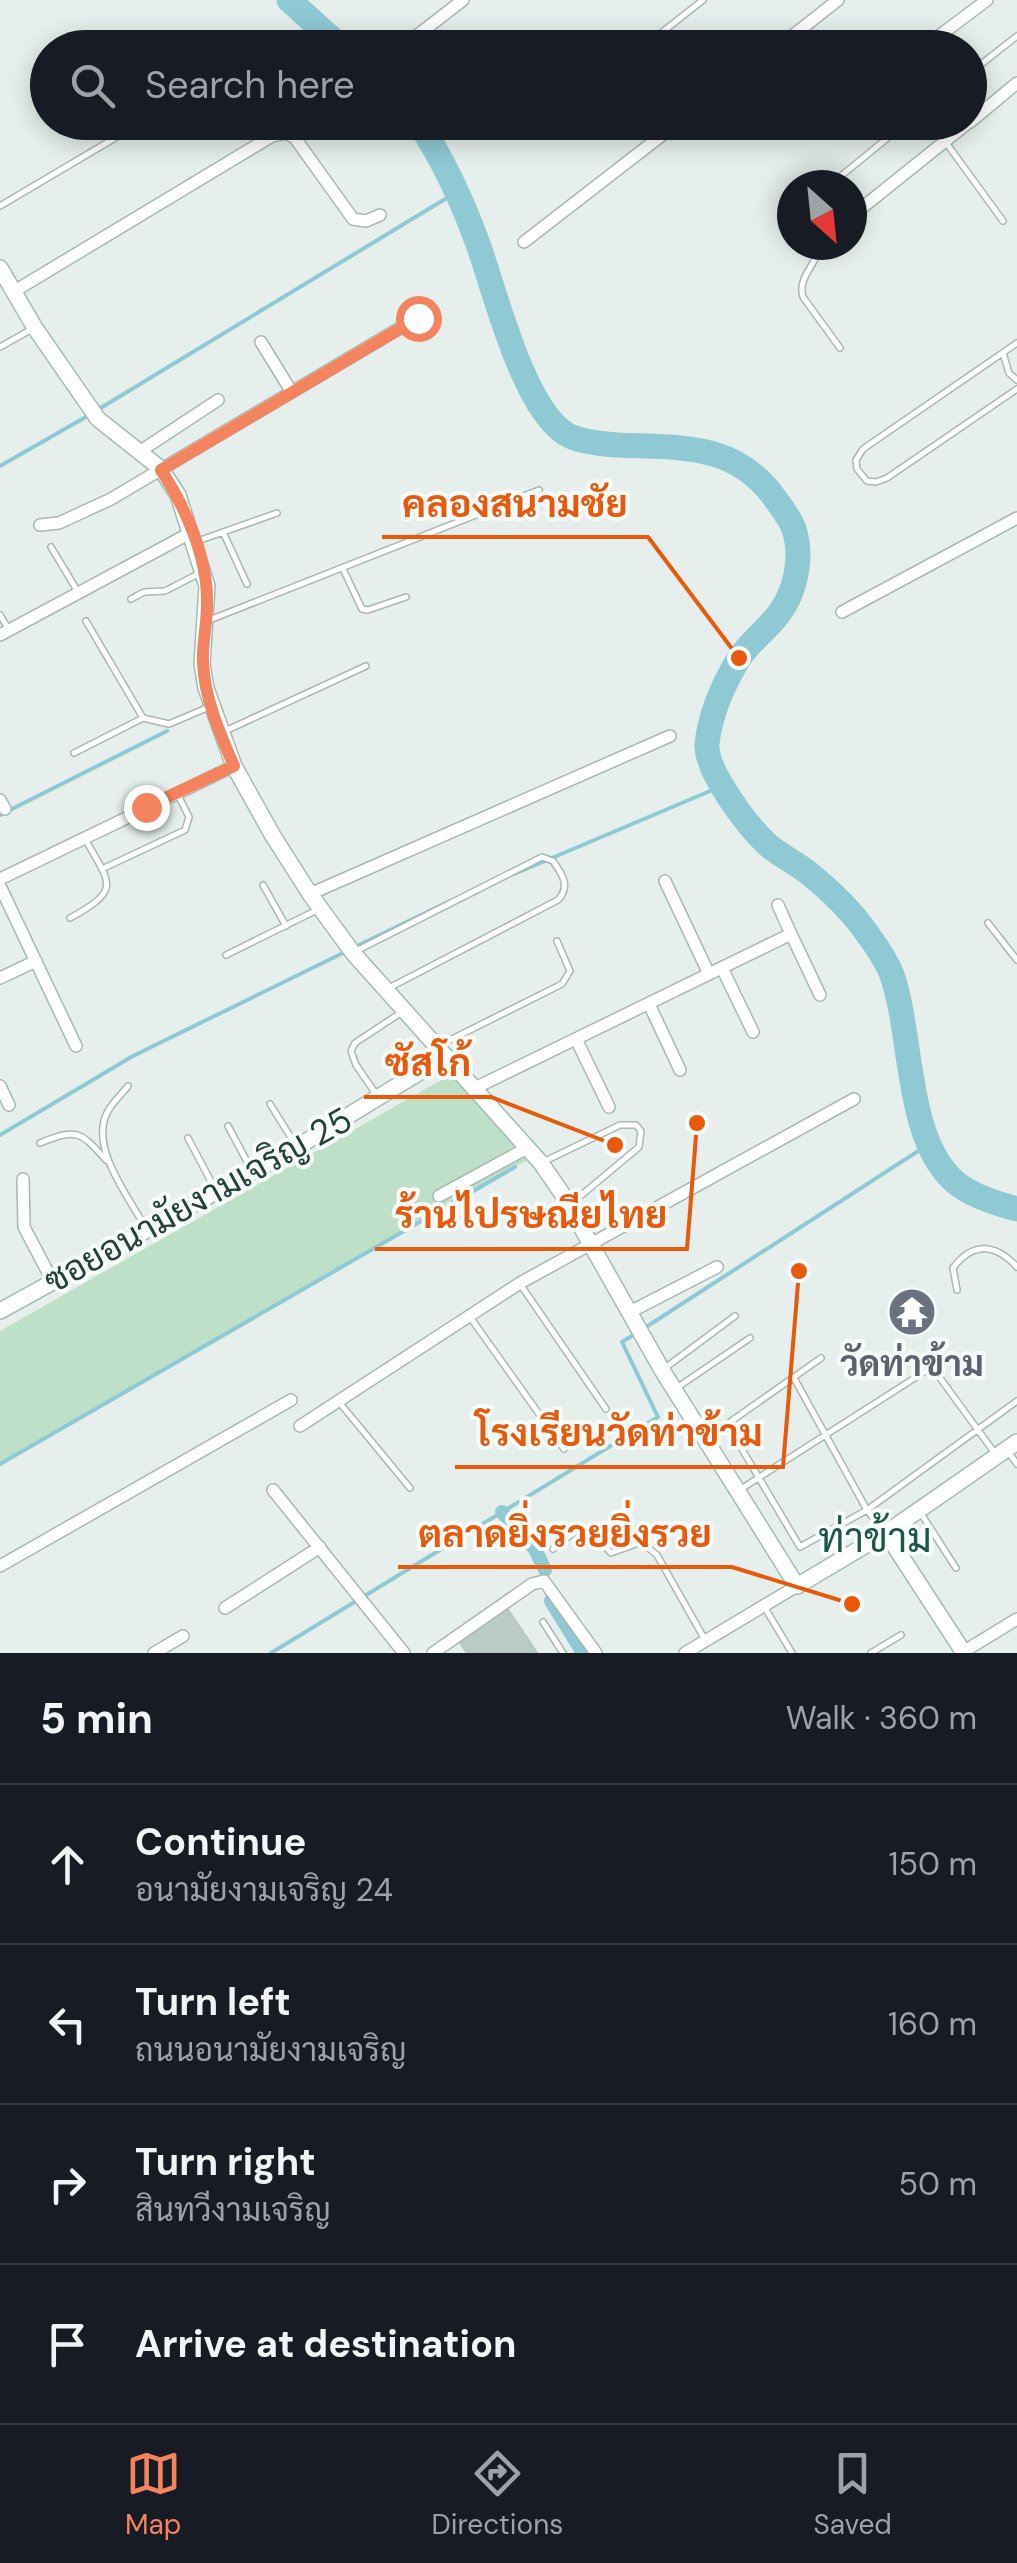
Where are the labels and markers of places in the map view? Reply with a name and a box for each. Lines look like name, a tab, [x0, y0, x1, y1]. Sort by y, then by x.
callout: คลองสนามชัย	[382, 469, 648, 537]
callout: ซัสโก้	[364, 1029, 491, 1097]
callout: ร้านไปรษณียไทย	[375, 1181, 687, 1249]
temple icon: วัดท่าข้าม	[886, 1286, 938, 1338]
place label: วัดท่าข้าม	[840, 1341, 984, 1387]
callout: โรงเรียนวัดท่าข้าม	[455, 1399, 783, 1467]
callout: ตลาดยิ่งรวยยิ่งรวย	[398, 1499, 732, 1567]

